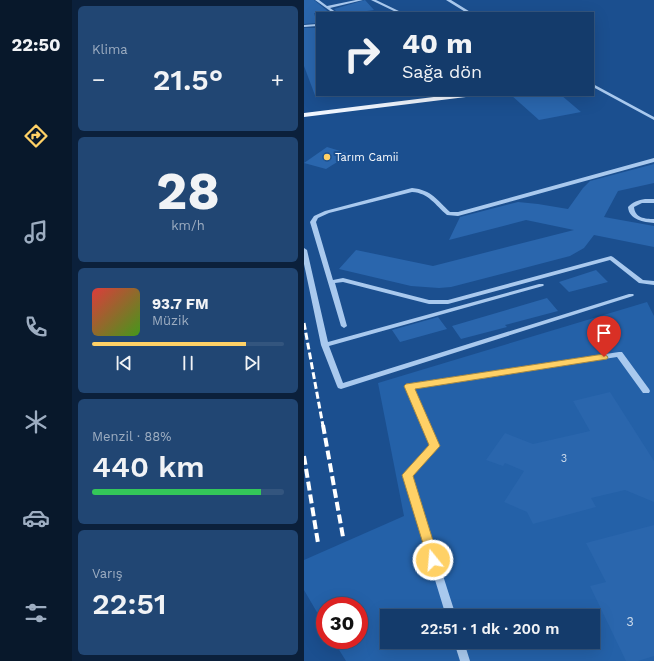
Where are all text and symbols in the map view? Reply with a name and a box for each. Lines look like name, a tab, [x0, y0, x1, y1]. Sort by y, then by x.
text: 40 m	[402, 27, 472, 60]
icon: right	[336, 28, 388, 80]
text: 22:50	[12, 34, 60, 55]
text: Klima	[92, 42, 128, 57]
text: Sağa dön	[402, 61, 482, 82]
text: 21.5°	[153, 62, 223, 97]
text: −	[92, 67, 105, 92]
text: +	[271, 67, 284, 92]
icon: directions	[22, 122, 50, 150]
place label: Tarım Camii	[335, 151, 399, 164]
marker: Tarım Camii	[322, 152, 332, 162]
text: 28	[156, 161, 220, 222]
icon: music	[22, 218, 50, 246]
text: km/h	[171, 218, 205, 233]
text: 93.7 FM	[152, 295, 209, 313]
icon: phone	[22, 313, 50, 341]
text: Müzik	[152, 313, 189, 328]
pin	[587, 316, 621, 357]
icon: arrive	[593, 322, 615, 344]
icon: previous	[113, 352, 135, 374]
icon: pause	[177, 352, 199, 374]
icon: next	[241, 352, 263, 374]
icon: climate	[22, 408, 50, 436]
text: Menzil · 88%	[92, 429, 171, 444]
text: 440 km	[92, 449, 205, 484]
house number: 3	[561, 452, 567, 465]
icon: car	[22, 504, 50, 532]
position arrow	[412, 539, 454, 581]
text: Varış	[92, 566, 123, 581]
text: 22:51	[92, 586, 166, 621]
speed limit sign: 30	[316, 597, 368, 649]
icon: filters	[22, 599, 50, 627]
house number: 3	[626, 614, 634, 629]
text: 22:51 · 1 dk · 200 m	[421, 620, 559, 638]

